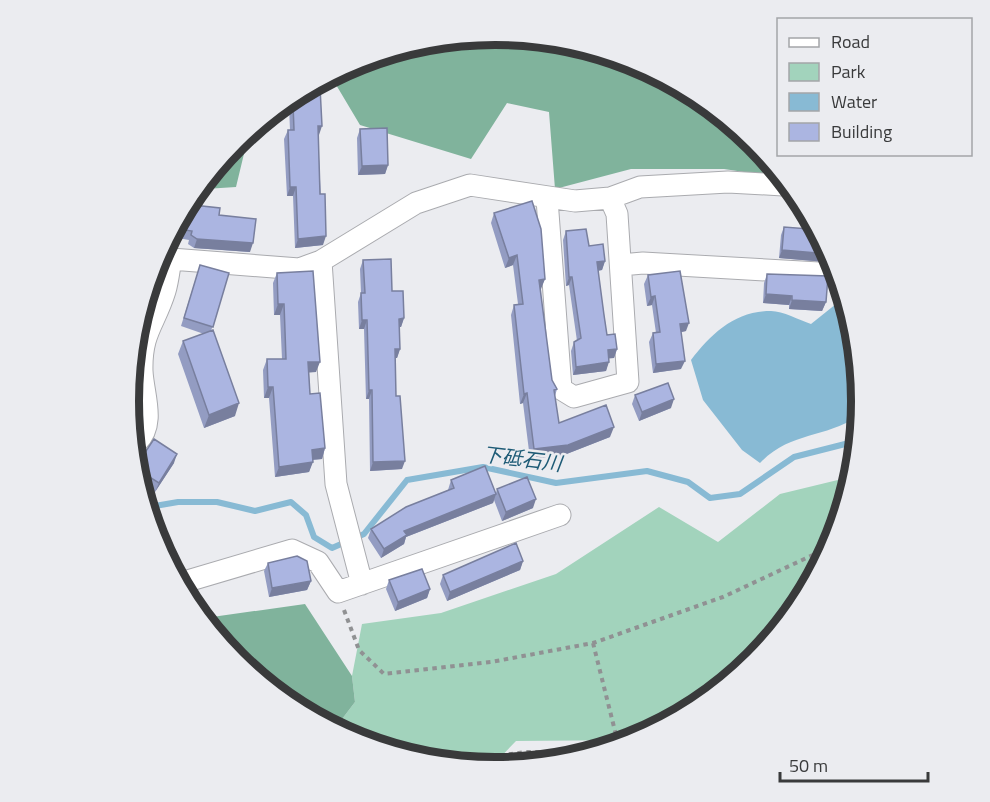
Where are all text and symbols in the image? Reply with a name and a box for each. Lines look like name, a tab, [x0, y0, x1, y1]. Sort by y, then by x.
legend	[777, 18, 972, 156]
text: Road	[831, 28, 870, 55]
text: Park	[831, 58, 866, 85]
text: Water	[831, 88, 877, 115]
text: Building	[831, 118, 892, 145]
water label: 下砥石川	[480, 438, 566, 479]
scale bar	[780, 745, 928, 783]
text: 50 m	[789, 752, 828, 779]

